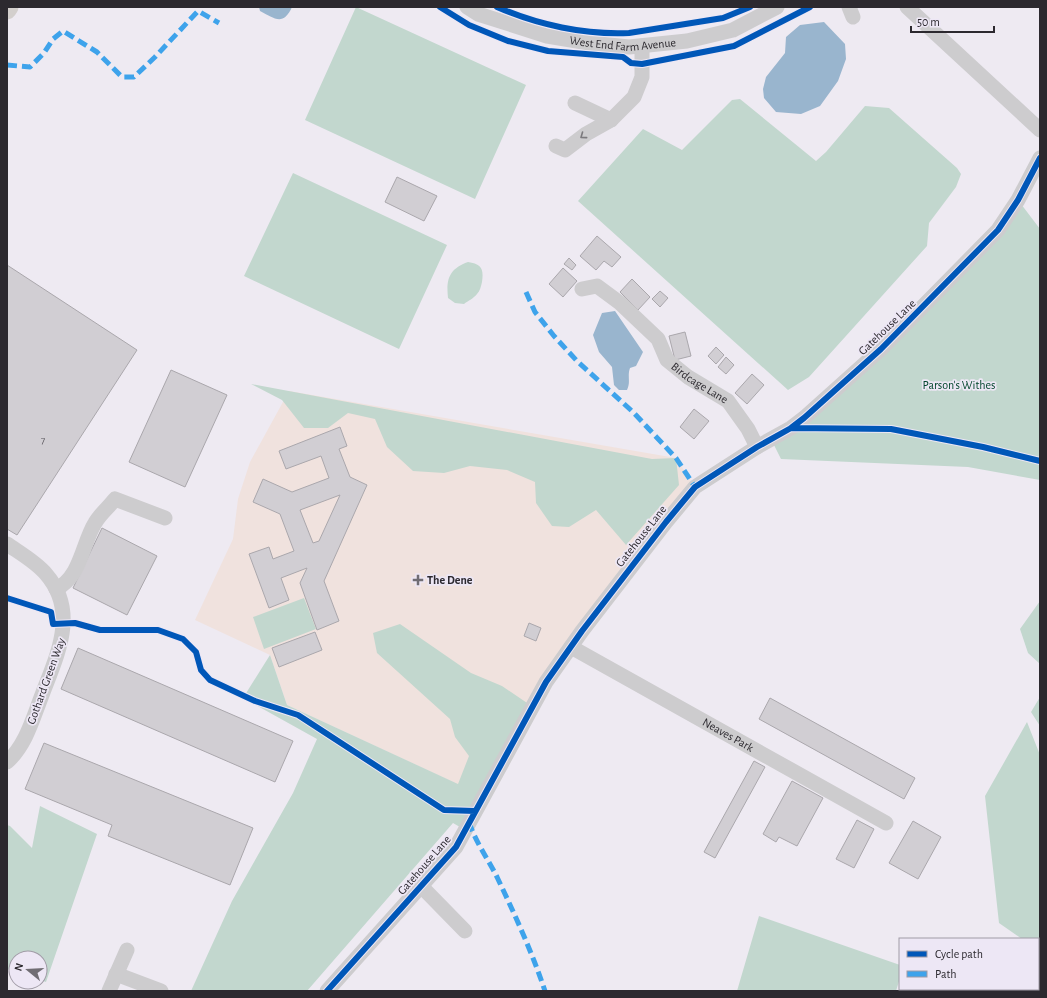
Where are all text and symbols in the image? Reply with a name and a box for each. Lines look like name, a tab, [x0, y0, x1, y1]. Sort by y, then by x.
scale bar	[911, 8, 994, 34]
text: 50 m	[917, 16, 940, 28]
street label: West End Farm Avenue	[569, 34, 677, 53]
one-way arrow	[580, 131, 587, 139]
street label: Gatehouse Lane	[856, 297, 918, 357]
street label: Birdcage Lane	[669, 360, 730, 406]
park label: Parson's Withes	[923, 379, 995, 391]
house number: 7	[41, 436, 45, 446]
street label: Gatehouse Lane	[613, 503, 669, 569]
marker: The Dene	[412, 574, 424, 586]
place label: The Dene	[427, 574, 473, 586]
street label: Gothard Green Way	[25, 636, 68, 726]
street label: Neaves Park	[701, 716, 756, 754]
street label: Gatehouse Lane	[395, 833, 453, 897]
legend	[899, 938, 1039, 990]
text: Cycle path	[935, 948, 983, 961]
north arrow	[8, 950, 48, 990]
text: N	[13, 962, 25, 972]
text: Path	[935, 968, 957, 980]

